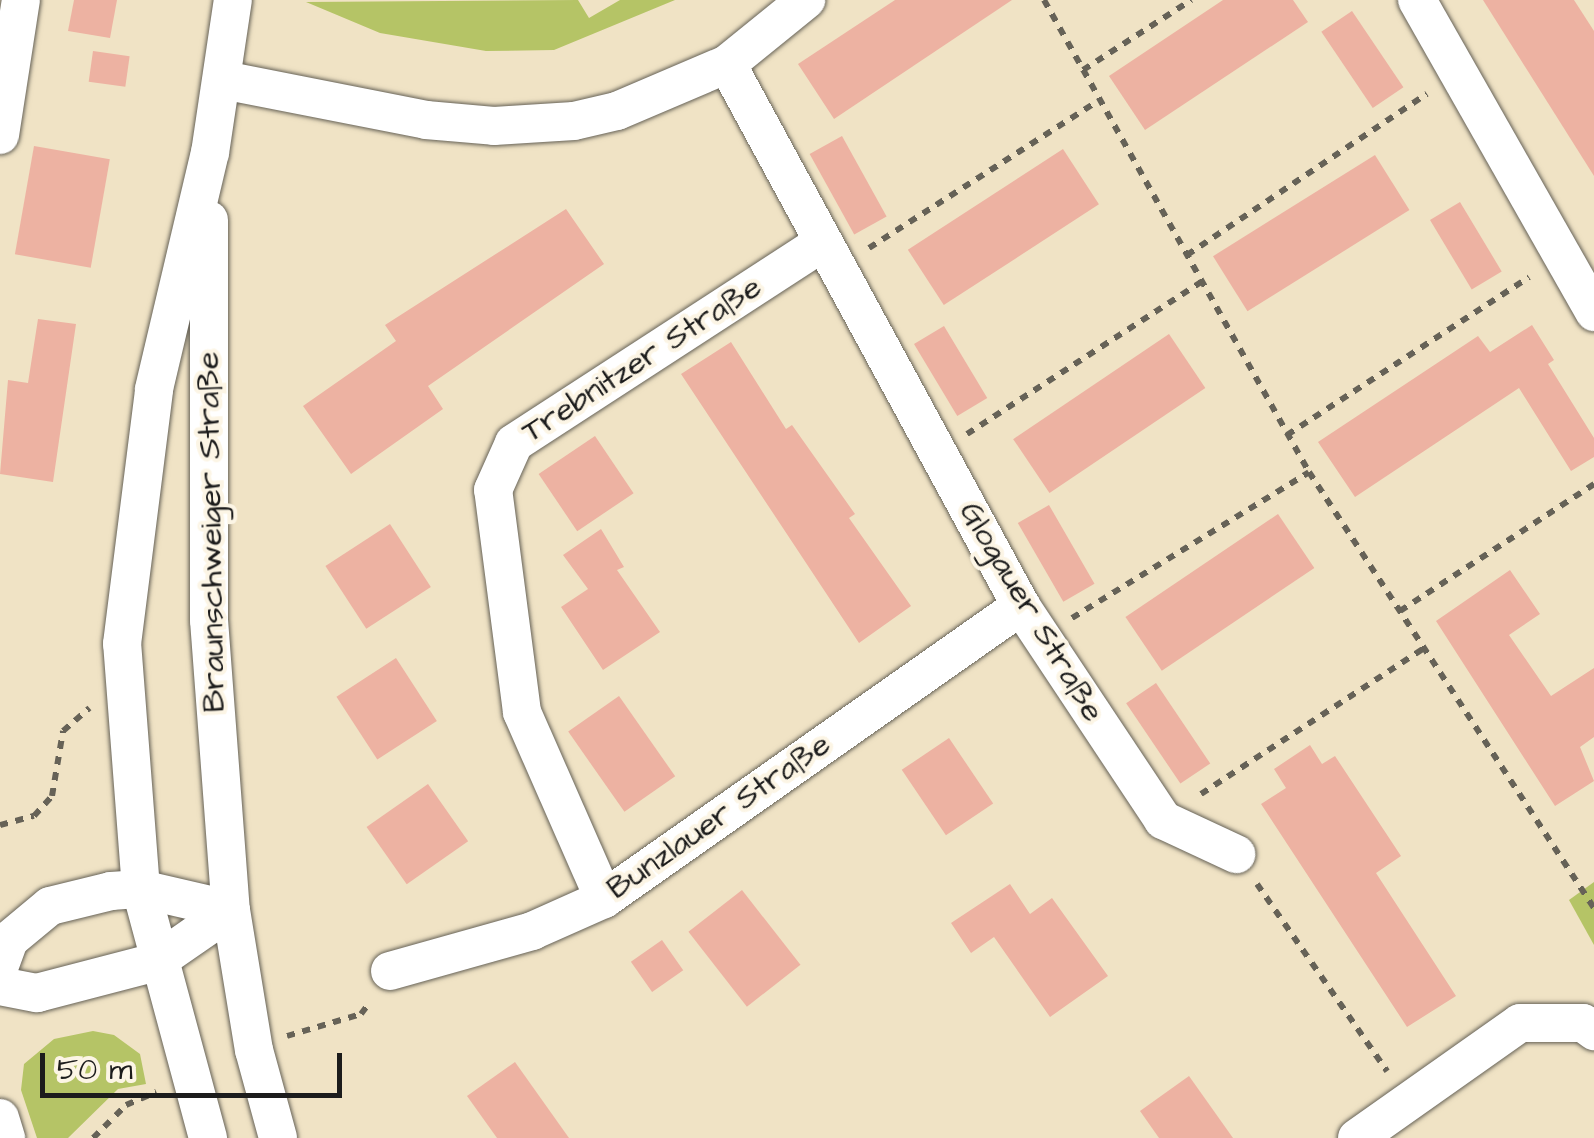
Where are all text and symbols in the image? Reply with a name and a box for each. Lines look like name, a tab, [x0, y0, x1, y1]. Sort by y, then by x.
street label: Trebnitzer Straße	[515, 268, 769, 452]
street label: Braunschweiger Straße	[190, 351, 234, 713]
street label: Glogauer Straße	[950, 495, 1112, 729]
street label: Bunzlauer Straße	[600, 726, 838, 908]
scale bar	[45, 1033, 348, 1095]
text: 50 m	[57, 1049, 133, 1091]

